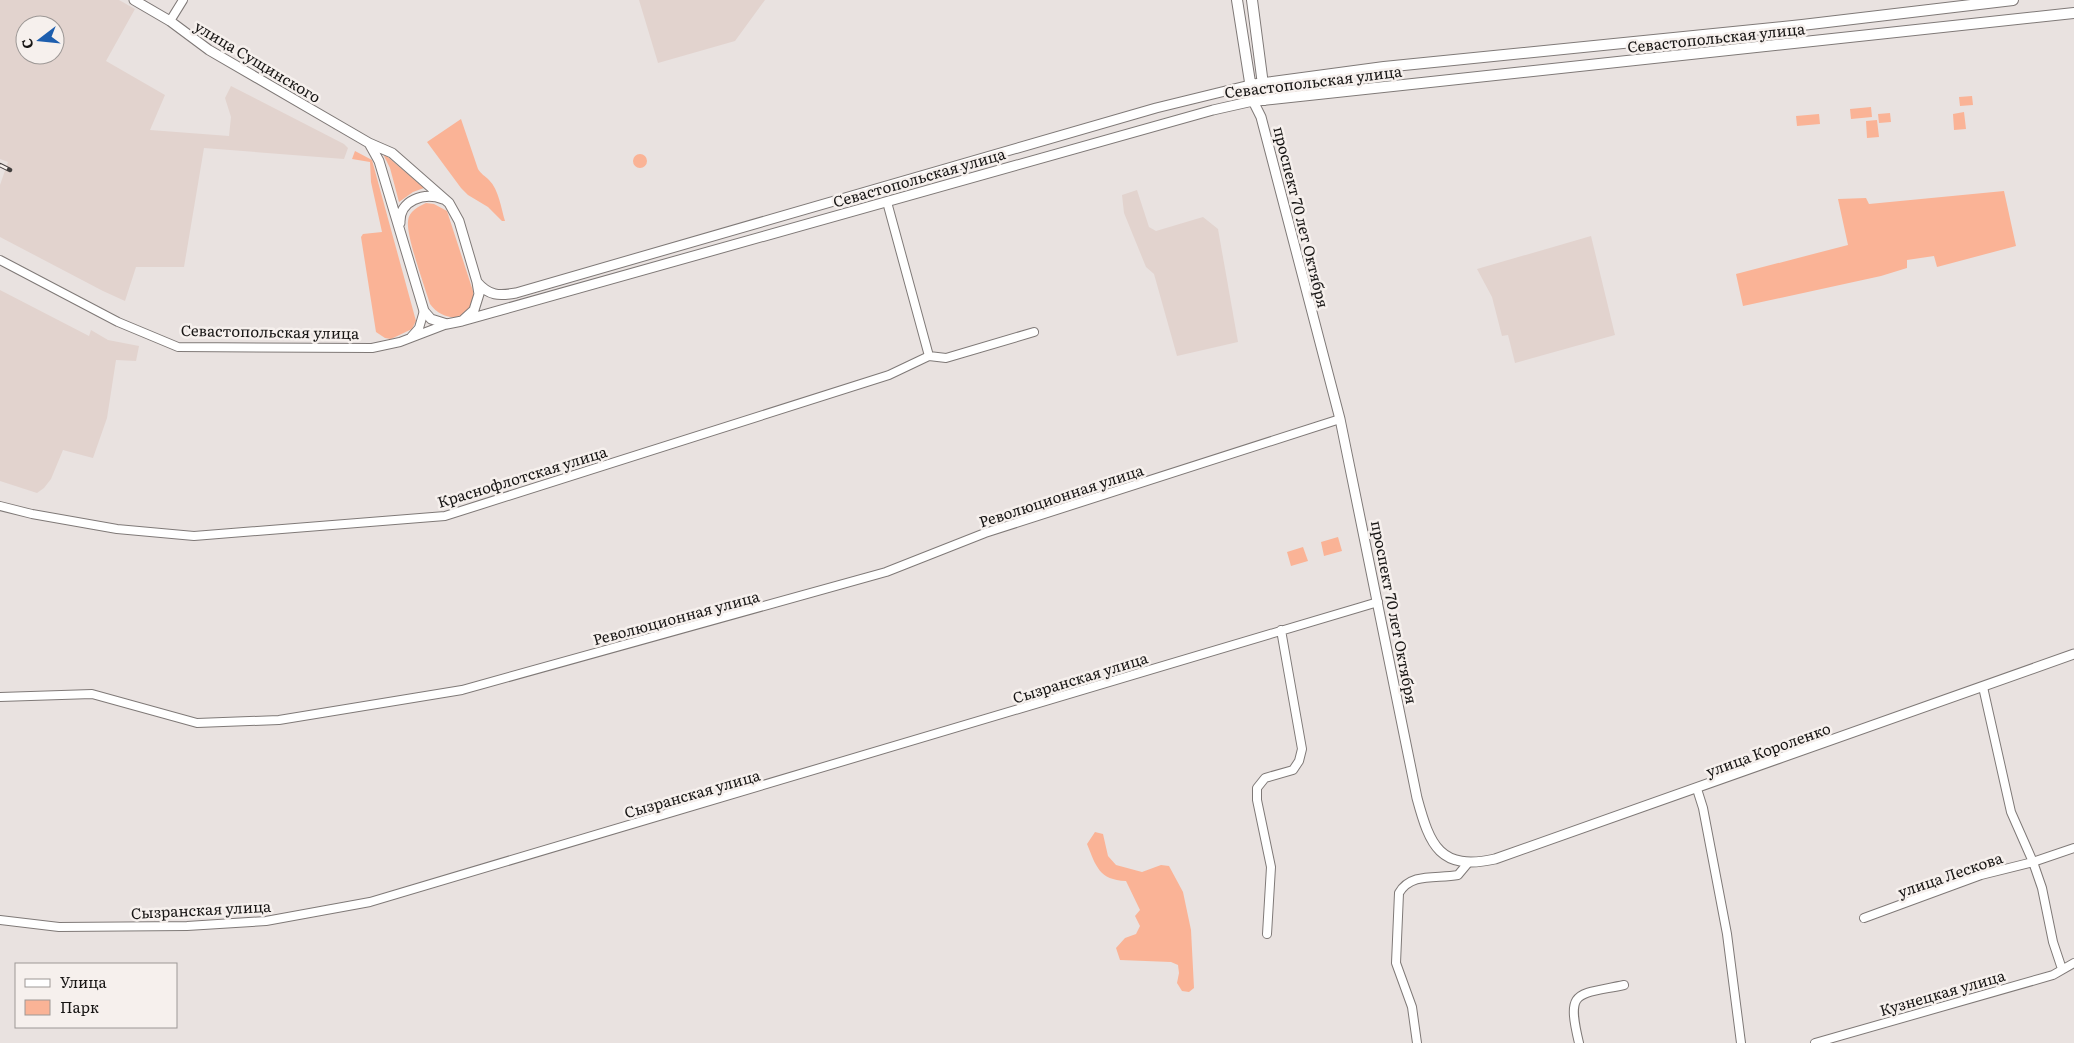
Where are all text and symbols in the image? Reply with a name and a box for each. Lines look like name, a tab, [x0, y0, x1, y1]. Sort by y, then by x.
street label: улица Сущинского	[190, 14, 326, 108]
north arrow	[15, 15, 65, 65]
street label: Севастопольская улица	[1626, 16, 1807, 58]
text: С	[16, 36, 38, 51]
street label: Севастопольская улица	[1223, 59, 1404, 103]
street label: проспект 70 лет Октября	[1268, 124, 1336, 310]
street label: Севастопольская улица	[830, 141, 1009, 213]
street label: Севастопольская улица	[181, 318, 360, 344]
street label: Краснофлотская улица	[434, 439, 611, 513]
street label: Революционная улица	[976, 457, 1147, 532]
street label: проспект 70 лет Октября	[1366, 518, 1424, 706]
street label: Революционная улица	[590, 583, 763, 650]
street label: Сызранская улица	[1010, 645, 1151, 709]
street label: улица Короленко	[1702, 716, 1834, 782]
street label: Сызранская улица	[621, 762, 763, 823]
street label: улица Лескова	[1894, 845, 2006, 903]
street label: Сызранская улица	[130, 894, 273, 924]
legend	[15, 963, 178, 1028]
street label: Кузнецкая улица	[1876, 963, 2008, 1021]
text: Улица	[60, 970, 108, 993]
text: Парк	[60, 995, 99, 1018]

